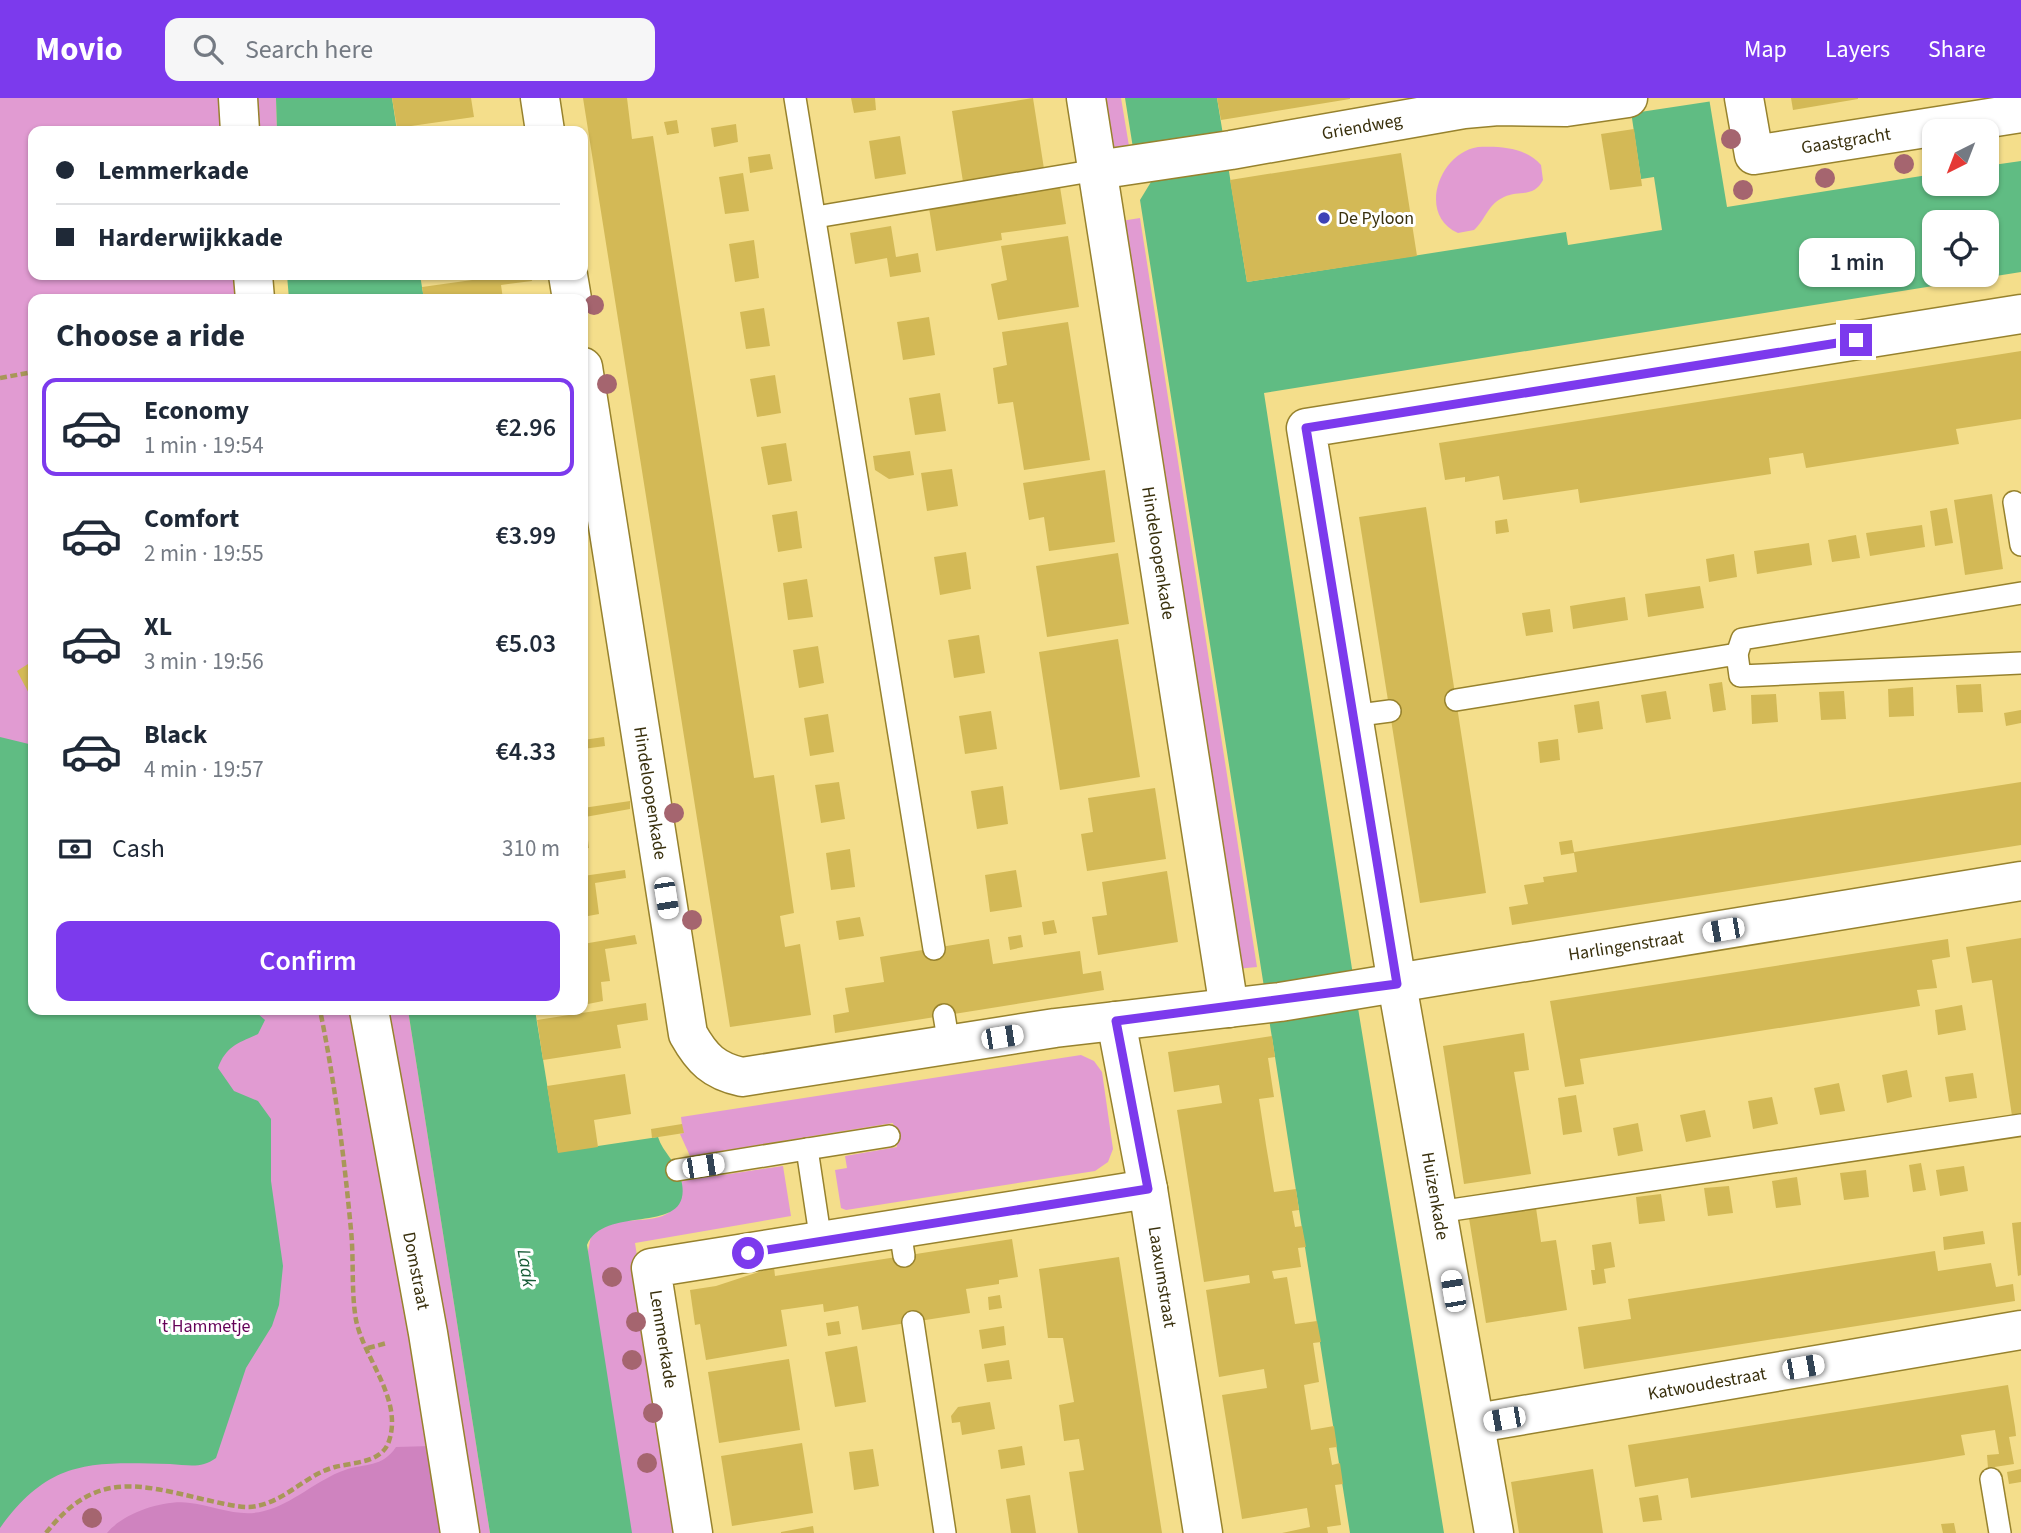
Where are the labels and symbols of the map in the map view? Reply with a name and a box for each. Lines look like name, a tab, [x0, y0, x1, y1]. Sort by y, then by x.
street label: Griendweg	[1320, 108, 1404, 146]
north arrow	[1922, 119, 1998, 196]
street label: Gaastgracht	[1799, 122, 1893, 160]
place label: De Pyloon	[1338, 206, 1414, 231]
marker: De Pyloon	[1316, 210, 1332, 226]
callout: 1 min	[1798, 238, 1914, 288]
route end	[1840, 324, 1872, 356]
street label: Hindeloopenkade	[1135, 485, 1181, 621]
street label: Hindeloopenkade	[627, 725, 673, 861]
car	[653, 876, 680, 920]
car	[1701, 916, 1746, 944]
street label: Harlingenstraat	[1566, 925, 1686, 967]
car	[980, 1023, 1025, 1051]
street label: Huizenkade	[1415, 1150, 1455, 1242]
car	[681, 1152, 726, 1180]
street label: Laaxumstraat	[1142, 1224, 1182, 1330]
street label: Domstraat	[396, 1230, 436, 1312]
route start	[732, 1237, 764, 1269]
water label: Laak	[510, 1247, 542, 1290]
car	[1440, 1268, 1467, 1314]
street label: Lemmerkade	[643, 1288, 683, 1390]
park label: 't Hammetje	[157, 1314, 251, 1339]
car	[1781, 1353, 1826, 1381]
street label: Katwoudestraat	[1646, 1361, 1768, 1407]
car	[1482, 1405, 1527, 1433]

